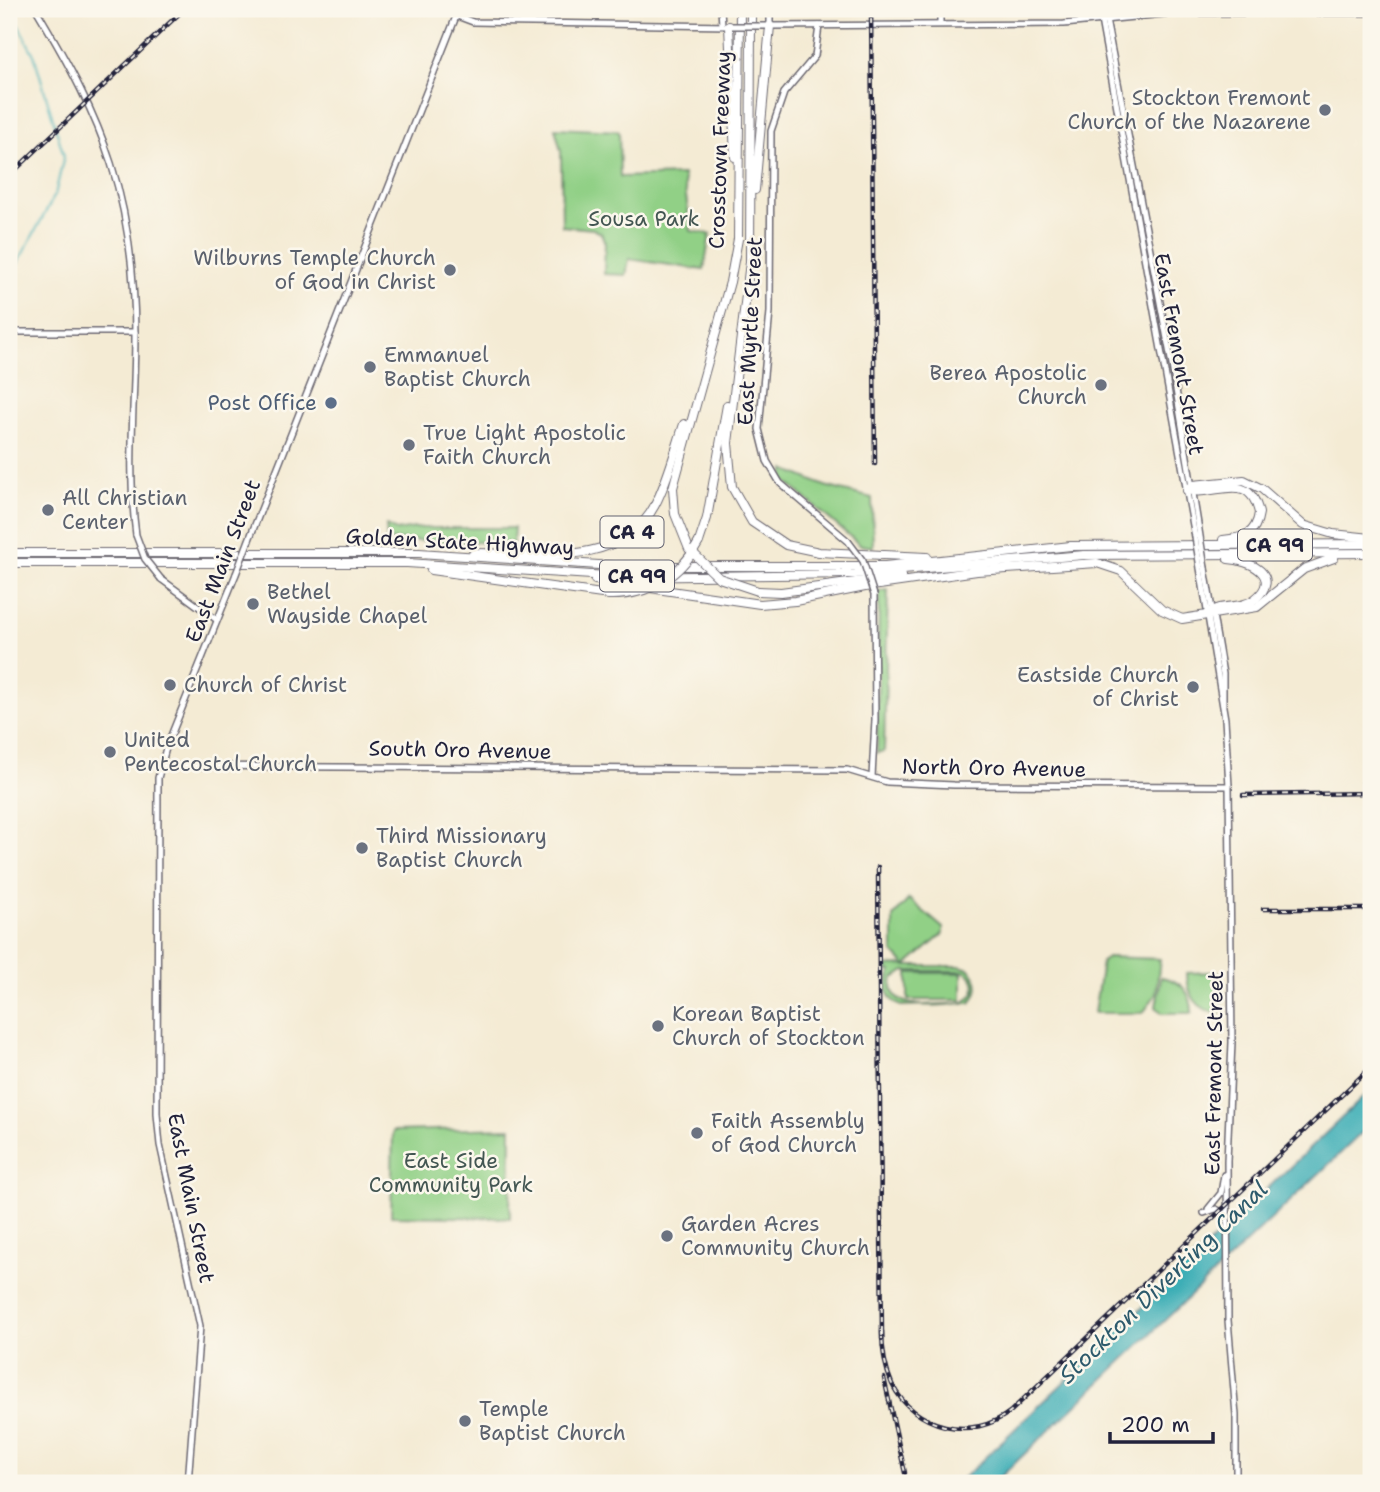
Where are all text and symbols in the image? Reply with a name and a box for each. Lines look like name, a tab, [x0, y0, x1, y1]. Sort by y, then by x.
street label: Crosstown Freeway	[703, 51, 737, 249]
place label: Stockton Fremont Church of the Nazarene	[1068, 84, 1311, 136]
marker: Stockton Fremont Church of the Nazarene	[1317, 102, 1333, 118]
park label: Sousa Park	[588, 205, 700, 233]
street label: East Myrtle Street	[731, 236, 769, 426]
place label: Wilburns Temple Church of God in Christ	[193, 244, 436, 296]
street label: East Fremont Street	[1147, 251, 1211, 457]
marker: Wilburns Temple Church of God in Christ	[442, 262, 458, 278]
place label: Emmanuel Baptist Church	[384, 341, 531, 393]
marker: Emmanuel Baptist Church	[362, 359, 378, 375]
place label: Berea Apostolic Church	[930, 359, 1087, 411]
marker: Berea Apostolic Church	[1093, 377, 1109, 393]
place label: Post Office	[208, 389, 317, 417]
marker: Post Office	[323, 395, 339, 411]
place label: True Light Apostolic Faith Church	[423, 419, 626, 471]
marker: True Light Apostolic Faith Church	[401, 437, 417, 453]
street label: East Main Street	[179, 475, 267, 647]
place label: All Christian Center	[62, 484, 187, 536]
marker: All Christian Center	[40, 502, 56, 518]
road number: CA 4	[600, 516, 664, 548]
street label: Golden State Highway	[345, 522, 575, 562]
road number: CA 99	[1238, 530, 1312, 560]
road number: CA 99	[600, 561, 674, 592]
place label: Bethel Wayside Chapel	[267, 578, 428, 630]
marker: Bethel Wayside Chapel	[245, 596, 261, 612]
place label: Eastside Church of Christ	[1017, 661, 1179, 713]
place label: Church of Christ	[184, 671, 347, 699]
marker: Church of Christ	[162, 677, 178, 693]
marker: Eastside Church of Christ	[1185, 679, 1201, 695]
place label: United Pentecostal Church	[124, 726, 317, 778]
street label: South Oro Avenue	[368, 734, 552, 766]
marker: United Pentecostal Church	[102, 744, 118, 760]
street label: North Oro Avenue	[902, 752, 1086, 784]
place label: Third Missionary Baptist Church	[376, 822, 547, 874]
marker: Third Missionary Baptist Church	[354, 840, 370, 856]
street label: East Fremont Street	[1198, 970, 1230, 1176]
place label: Korean Baptist Church of Stockton	[672, 1000, 865, 1052]
marker: Korean Baptist Church of Stockton	[650, 1018, 666, 1034]
place label: Faith Assembly of God Church	[711, 1107, 865, 1159]
street label: East Main Street	[161, 1111, 221, 1285]
marker: Faith Assembly of God Church	[689, 1125, 705, 1141]
park label: East Side Community Park	[369, 1147, 533, 1199]
water label: Stockton Diverting Canal	[1052, 1174, 1274, 1390]
place label: Garden Acres Community Church	[681, 1210, 870, 1262]
marker: Garden Acres Community Church	[659, 1228, 675, 1244]
place label: Temple Baptist Church	[479, 1395, 626, 1447]
scale bar	[1110, 1401, 1214, 1445]
text: 200 m	[1121, 1411, 1190, 1439]
marker: Temple Baptist Church	[457, 1413, 473, 1429]

